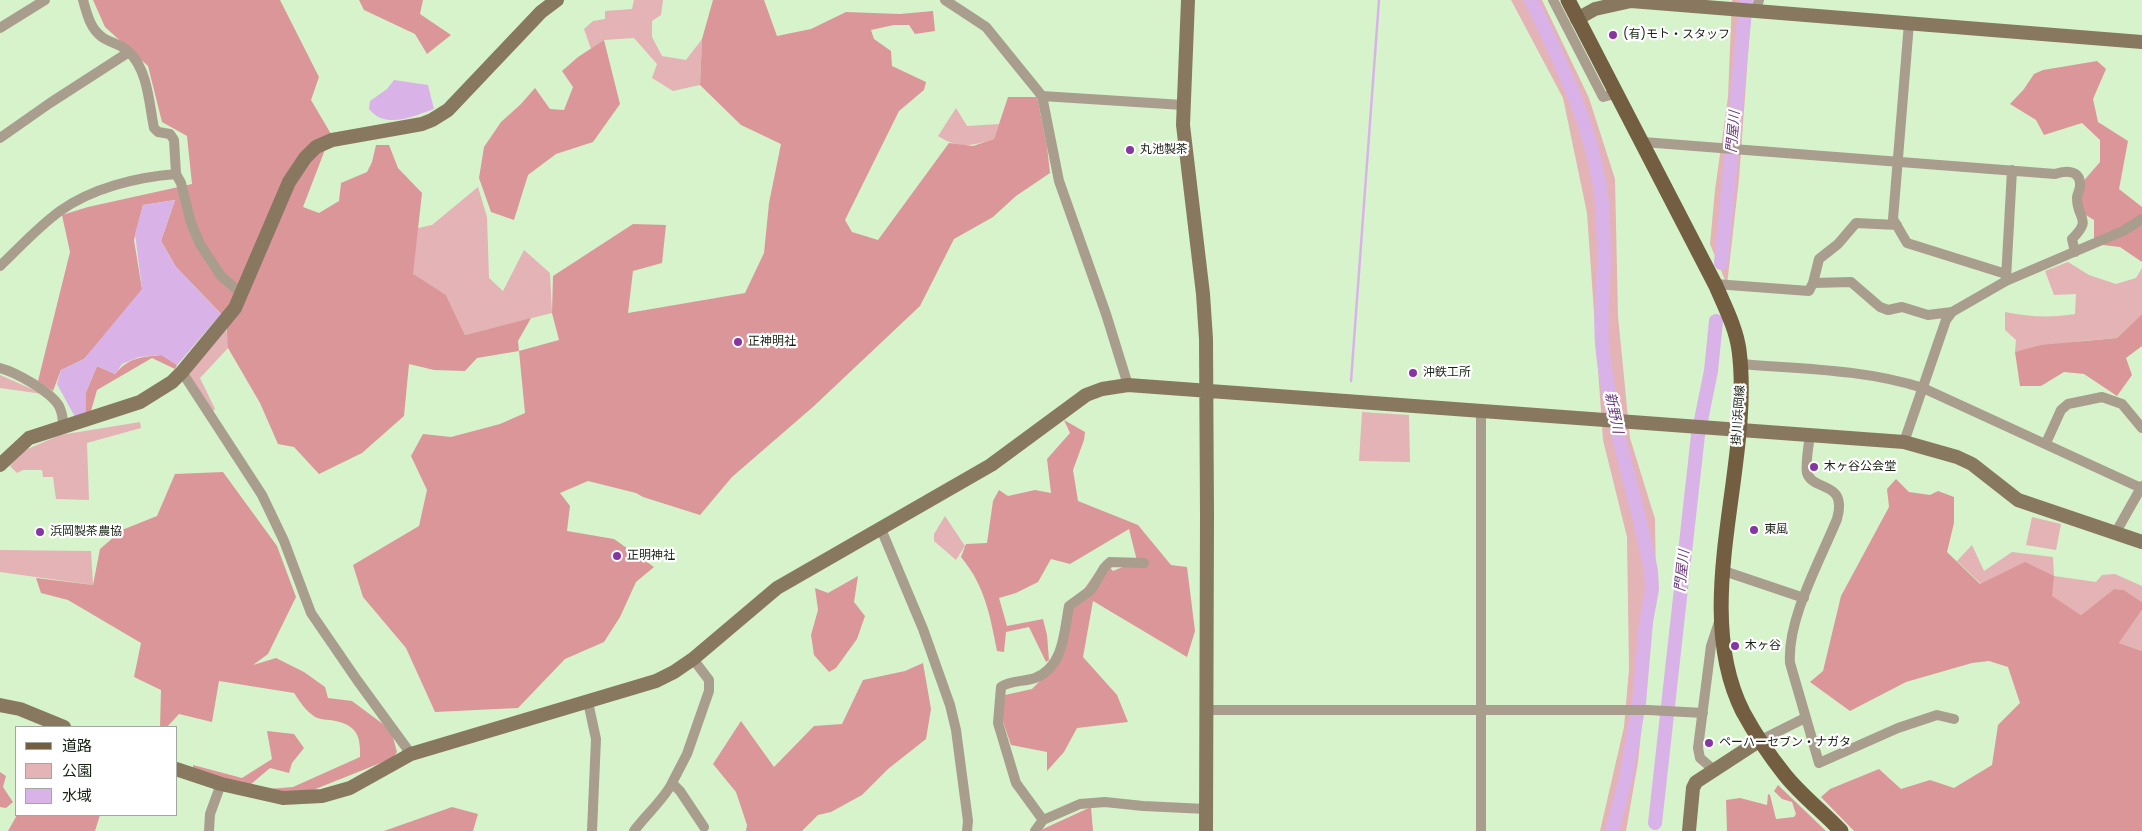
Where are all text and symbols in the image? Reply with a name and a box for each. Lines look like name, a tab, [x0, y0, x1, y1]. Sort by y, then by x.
place label: (有)モト・スタッフ	[1623, 28, 1730, 42]
marker: (有)モト・スタッフ	[1607, 29, 1619, 41]
water label: 門屋川	[1724, 110, 1744, 154]
place label: 丸池製茶	[1140, 143, 1188, 157]
marker: 丸池製茶	[1124, 144, 1136, 156]
place label: 正神明社	[748, 335, 796, 349]
marker: 正神明社	[732, 336, 744, 348]
place label: 沖鉄工所	[1423, 366, 1471, 380]
marker: 沖鉄工所	[1407, 367, 1419, 379]
street label: 掛川浜岡線	[1730, 385, 1748, 445]
water label: 新野川	[1600, 391, 1626, 435]
place label: 木ヶ谷公会堂	[1824, 460, 1896, 474]
marker: 木ヶ谷公会堂	[1808, 461, 1820, 473]
place label: 東風	[1764, 523, 1788, 537]
marker: 東風	[1748, 524, 1760, 536]
place label: 浜岡製茶農協	[50, 525, 122, 539]
marker: 浜岡製茶農協	[34, 526, 46, 538]
place label: 正明神社	[627, 549, 675, 563]
water label: 門屋川	[1672, 549, 1694, 593]
marker: 正明神社	[611, 550, 623, 562]
place label: 木ヶ谷	[1745, 639, 1781, 653]
marker: 木ヶ谷	[1729, 640, 1741, 652]
legend	[15, 726, 178, 816]
text: 道路	[62, 735, 92, 756]
place label: ペーハーセブン・ナガタ	[1719, 736, 1851, 750]
marker: ペーハーセブン・ナガタ	[1703, 737, 1715, 749]
text: 公園	[62, 760, 92, 781]
text: 水域	[62, 785, 92, 806]

